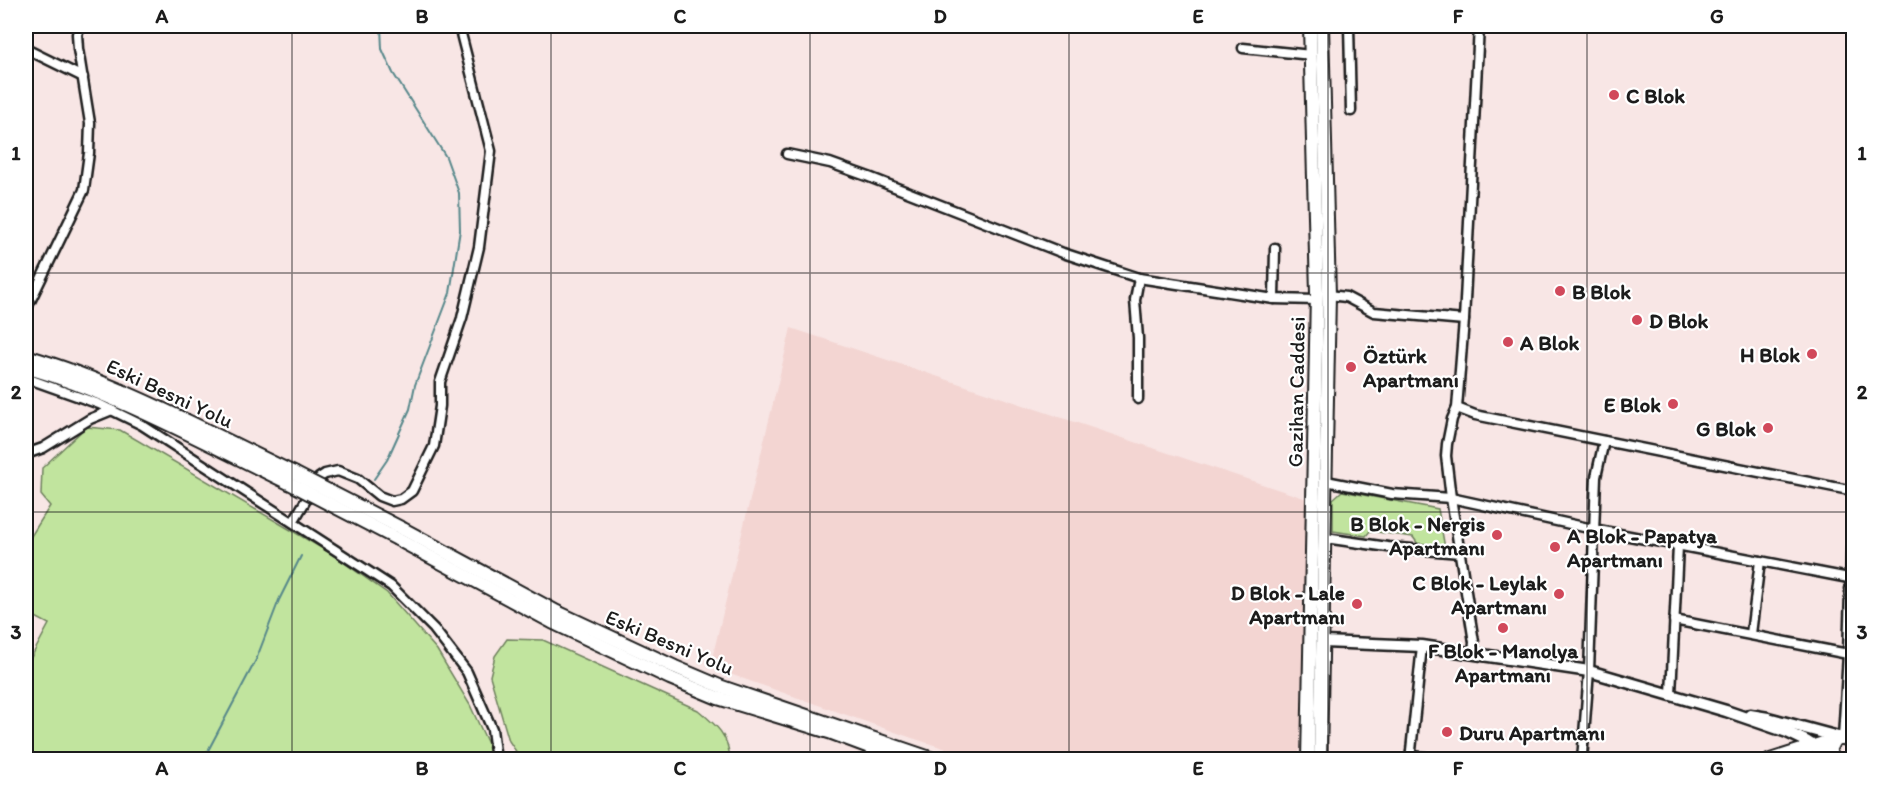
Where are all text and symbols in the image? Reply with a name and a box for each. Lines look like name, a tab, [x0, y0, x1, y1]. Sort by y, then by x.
text: A	[155, 4, 169, 28]
text: B	[416, 4, 429, 28]
text: C	[674, 4, 687, 28]
text: D	[933, 4, 947, 28]
text: E	[1192, 4, 1204, 28]
text: F	[1453, 4, 1464, 28]
text: G	[1710, 4, 1724, 28]
place label: C Blok	[1626, 83, 1685, 108]
marker: C Blok	[1607, 88, 1621, 102]
text: 1	[11, 141, 21, 165]
text: 1	[1857, 141, 1867, 165]
place label: B Blok	[1572, 279, 1631, 304]
marker: B Blok	[1553, 284, 1567, 298]
place label: D Blok	[1649, 308, 1709, 333]
marker: D Blok	[1630, 313, 1644, 327]
street label: Gazihan Caddesi	[1282, 316, 1310, 468]
place label: A Blok	[1519, 330, 1579, 355]
marker: A Blok	[1501, 335, 1515, 349]
place label: H Blok	[1740, 342, 1800, 367]
place label: Öztürk Apartmanı	[1362, 343, 1459, 393]
marker: H Blok	[1805, 347, 1819, 361]
street label: Eski Besni Yolu	[103, 353, 237, 433]
marker: Öztürk Apartmanı	[1344, 360, 1358, 374]
text: 2	[11, 380, 22, 404]
text: 2	[1857, 380, 1868, 404]
place label: E Blok	[1604, 392, 1661, 417]
marker: E Blok	[1666, 397, 1680, 411]
place label: G Blok	[1696, 416, 1756, 441]
marker: G Blok	[1761, 421, 1775, 435]
place label: B Blok - Nergis Apartmanı	[1350, 511, 1485, 561]
place label: A Blok - Papatya Apartmanı	[1566, 523, 1718, 573]
marker: B Blok - Nergis Apartmanı	[1490, 528, 1504, 542]
marker: A Blok - Papatya Apartmanı	[1548, 540, 1562, 554]
place label: C Blok - Leylak Apartmanı	[1412, 570, 1547, 620]
place label: D Blok - Lale Apartmanı	[1231, 580, 1345, 630]
marker: C Blok - Leylak Apartmanı	[1552, 587, 1566, 601]
marker: D Blok - Lale Apartmanı	[1350, 597, 1364, 611]
street label: Eski Besni Yolu	[602, 604, 738, 680]
text: 3	[11, 620, 22, 644]
text: 3	[1857, 620, 1868, 644]
marker: F Blok - Manolya Apartmanı	[1496, 621, 1510, 635]
place label: F Blok - Manolya Apartmanı	[1428, 638, 1579, 688]
place label: Duru Apartmanı	[1459, 720, 1605, 746]
marker: Duru Apartmanı	[1440, 725, 1454, 739]
text: A	[155, 756, 169, 780]
text: B	[416, 756, 429, 780]
text: C	[674, 756, 687, 780]
text: D	[933, 756, 947, 780]
text: E	[1192, 756, 1204, 780]
text: F	[1453, 756, 1464, 780]
text: G	[1710, 756, 1724, 780]

